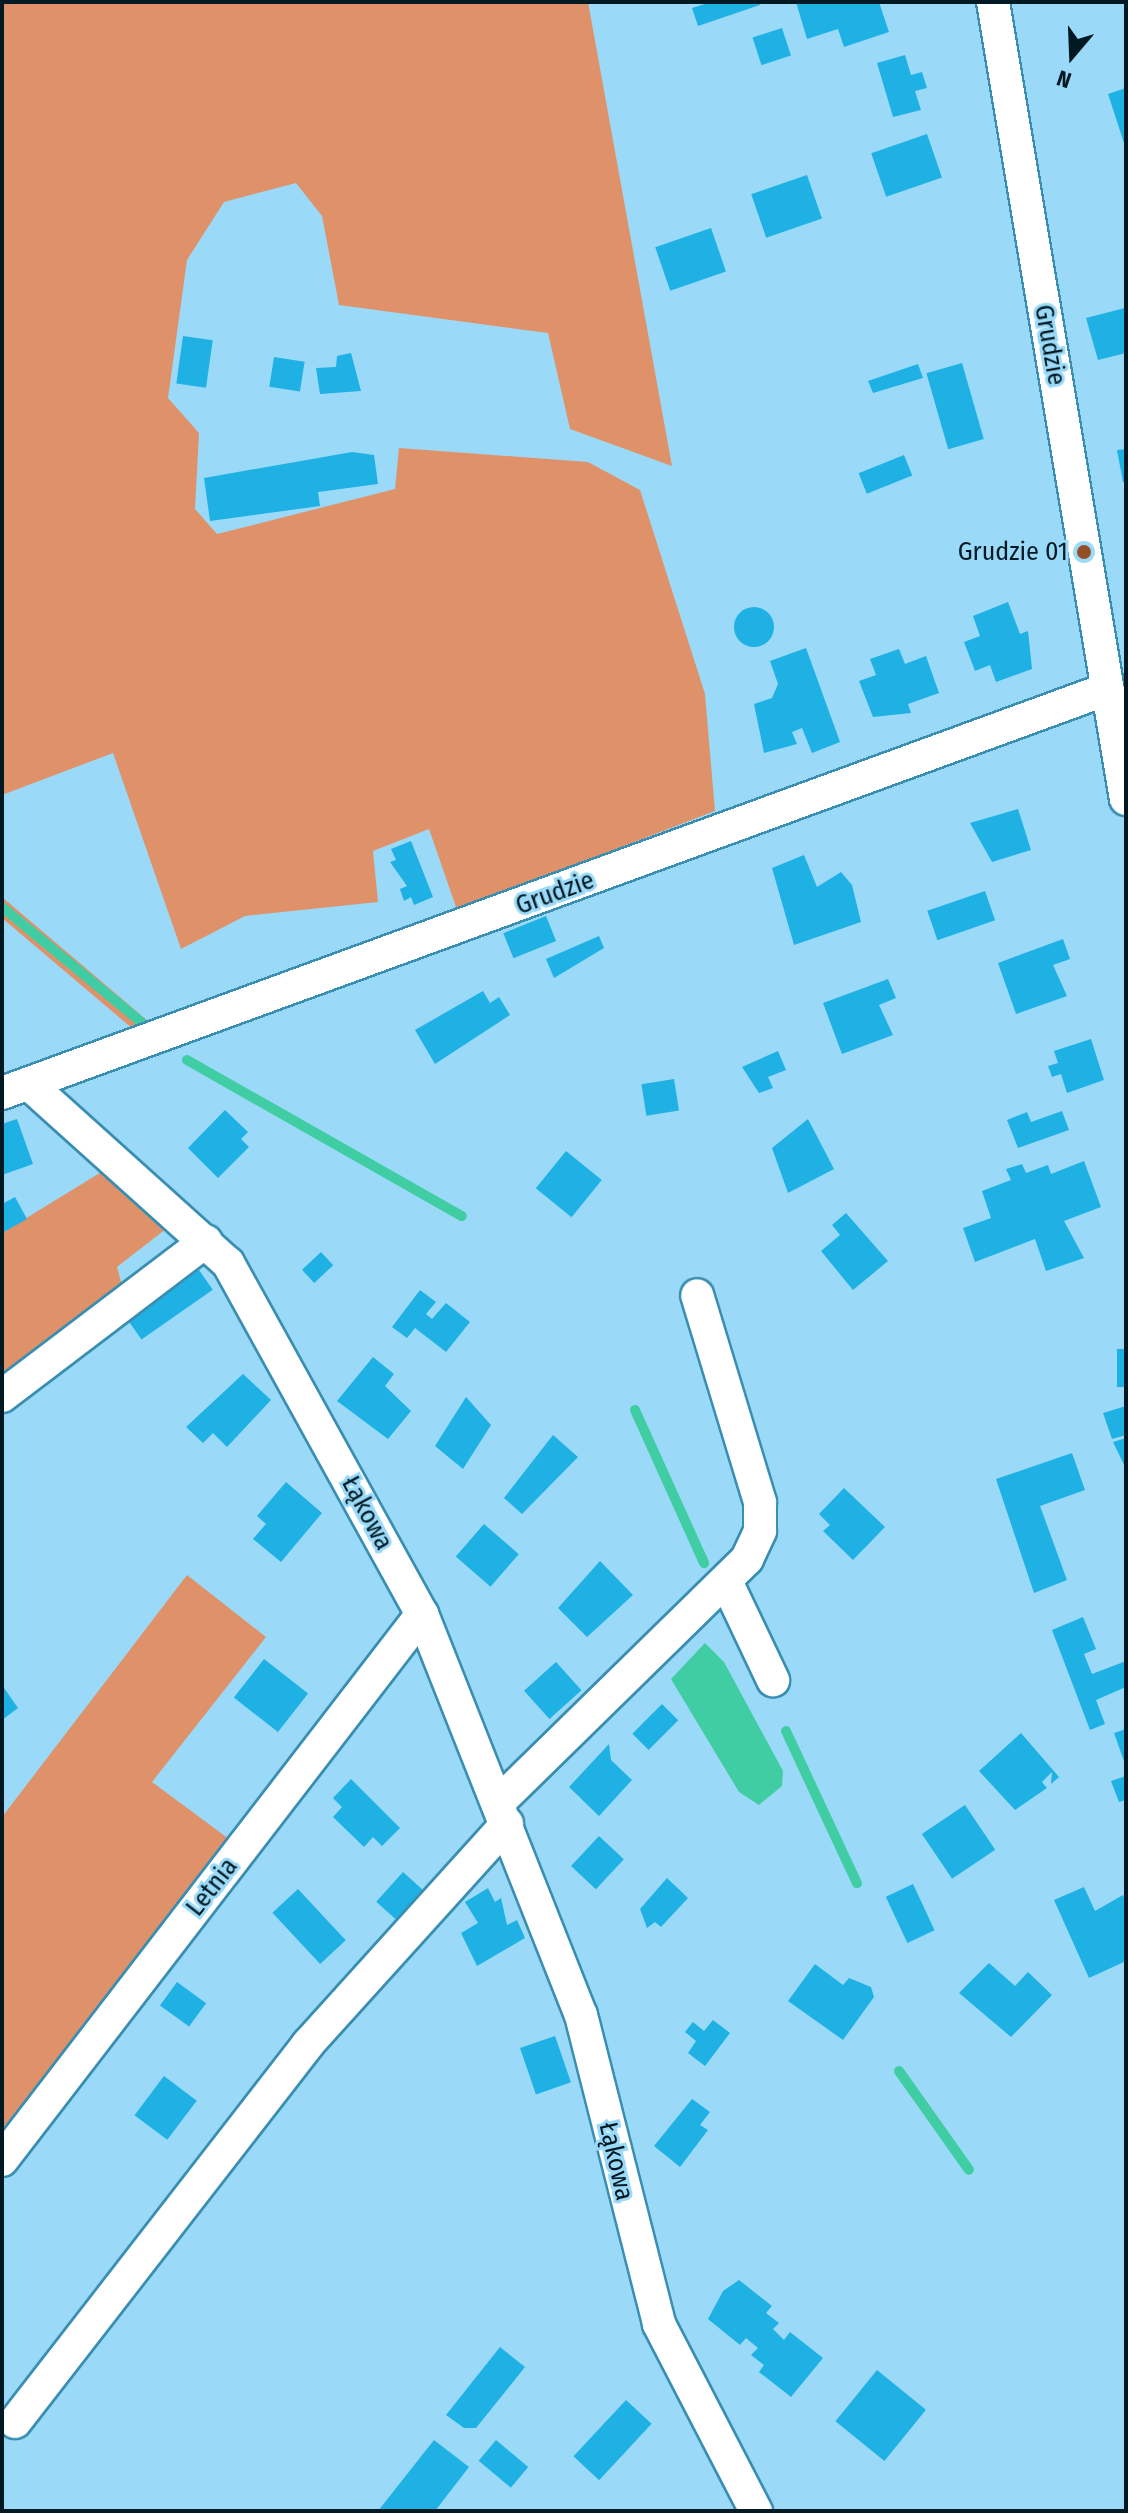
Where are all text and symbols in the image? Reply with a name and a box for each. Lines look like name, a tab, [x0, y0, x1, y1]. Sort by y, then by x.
north arrow	[1032, 16, 1112, 96]
text: N	[1053, 64, 1075, 94]
street label: Grudzie	[1028, 302, 1072, 388]
place label: Grudzie 01	[958, 536, 1068, 568]
marker: Grudzie 01	[1075, 543, 1093, 561]
street label: Grudzie	[512, 864, 598, 922]
street label: Łąkowa	[335, 1471, 399, 1555]
street label: Letnia	[180, 1852, 244, 1922]
street label: Łąkowa	[592, 2119, 640, 2203]

